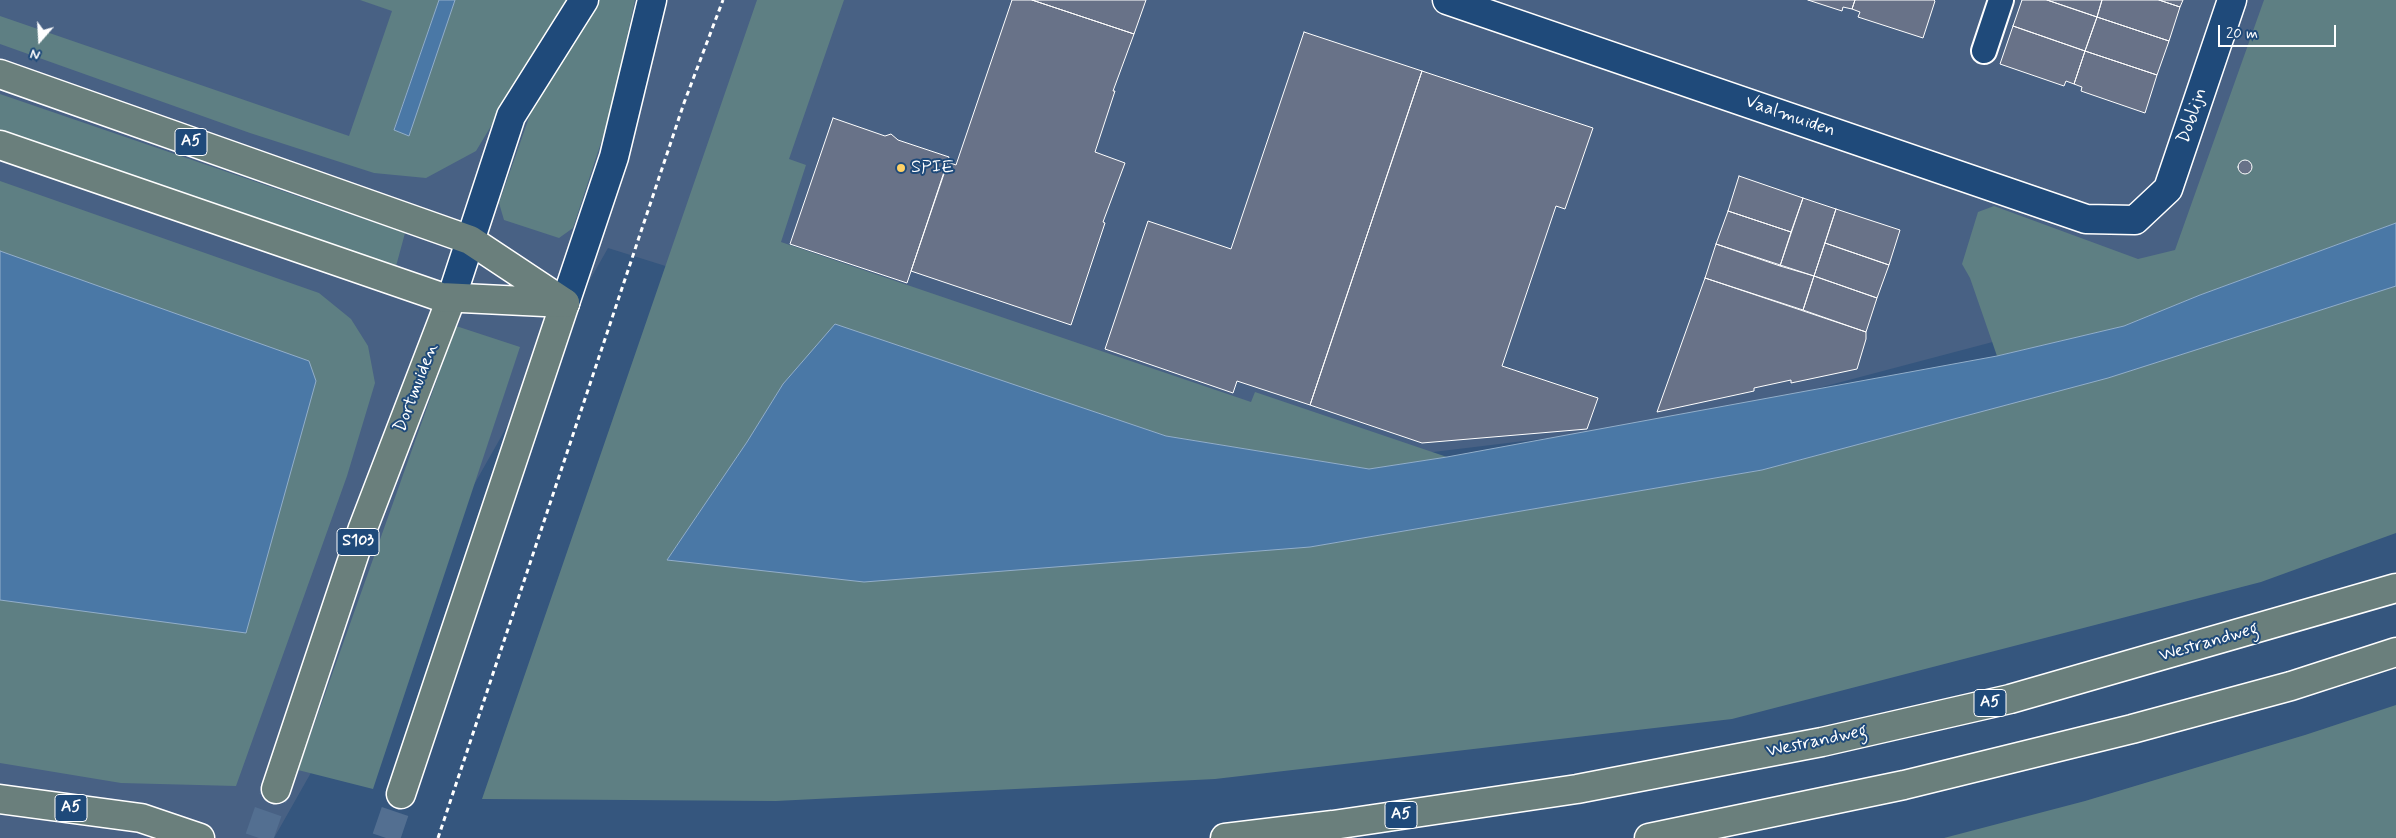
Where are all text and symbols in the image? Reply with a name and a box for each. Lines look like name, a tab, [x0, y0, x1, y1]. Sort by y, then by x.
north arrow	[15, 15, 65, 65]
scale bar	[2221, 15, 2338, 47]
text: 20 m	[2226, 24, 2258, 44]
text: N	[28, 44, 42, 64]
street label: Doblijn	[2174, 86, 2212, 146]
street label: Vaalmuiden	[1742, 92, 1838, 142]
road number: A5	[175, 128, 207, 156]
place label: SPIE	[911, 157, 954, 179]
marker: SPIE	[895, 162, 907, 174]
street label: Dortmuiden	[390, 341, 444, 435]
road number: S103	[337, 528, 379, 556]
street label: Westrandweg	[2157, 619, 2261, 667]
road number: A5	[1974, 690, 2006, 716]
street label: Westrandweg	[1765, 721, 1869, 763]
road number: A5	[55, 794, 87, 821]
road number: A5	[1385, 802, 1417, 828]

